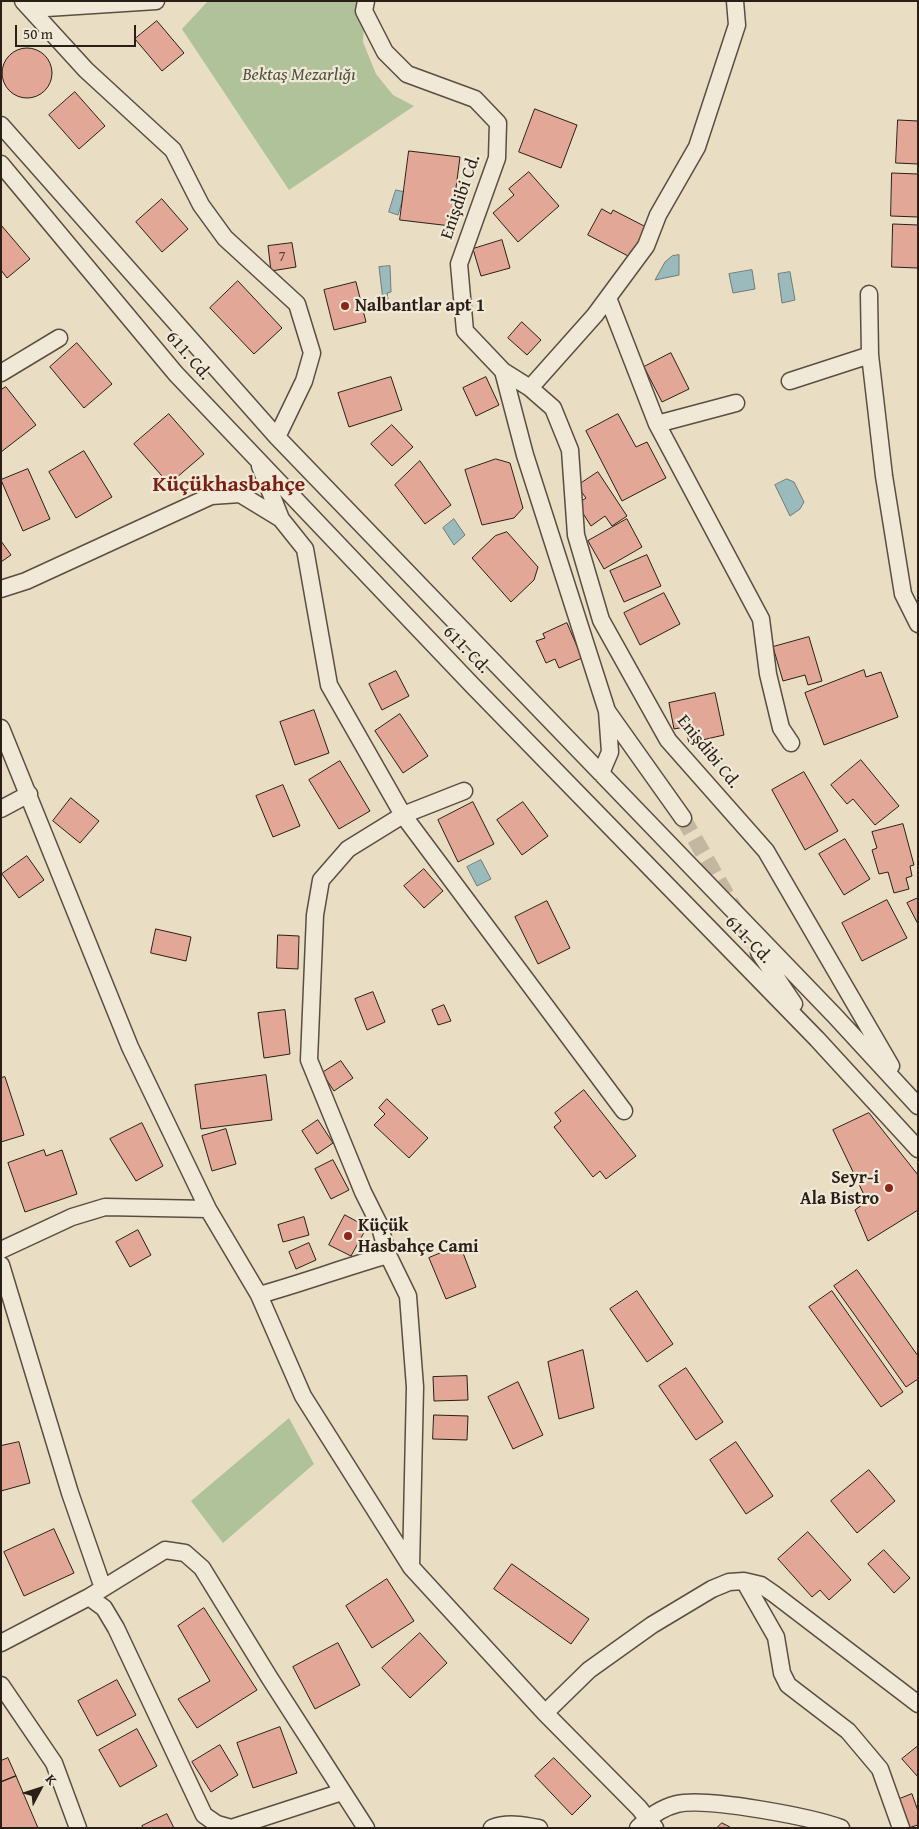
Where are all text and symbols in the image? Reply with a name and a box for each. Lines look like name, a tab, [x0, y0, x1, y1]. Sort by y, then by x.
scale bar	[18, 15, 139, 47]
text: 50 m	[23, 23, 53, 44]
park label: Bektaş Mezarlığı	[242, 64, 356, 86]
street label: Enişdibi Cd.	[436, 152, 486, 242]
house number: 7	[278, 248, 286, 266]
place label: Nalbantlar apt 1	[355, 295, 485, 317]
marker: Nalbantlar apt 1	[339, 300, 351, 312]
street label: 611. Cd.	[161, 327, 215, 385]
district label: Küçükhasbahçe	[153, 472, 305, 498]
street label: 611. Cd.	[438, 622, 494, 678]
street label: Enişdibi Cd.	[672, 711, 744, 793]
street label: 611. Cd.	[720, 912, 776, 968]
place label: Seyr-i Ala Bistro	[800, 1167, 879, 1210]
marker: Seyr-i Ala Bistro	[883, 1182, 895, 1194]
place label: Küçük Hasbahçe Cami	[358, 1215, 479, 1258]
marker: Küçük Hasbahçe Cami	[342, 1230, 354, 1242]
north arrow	[15, 1764, 65, 1814]
text: K	[41, 1770, 62, 1789]

